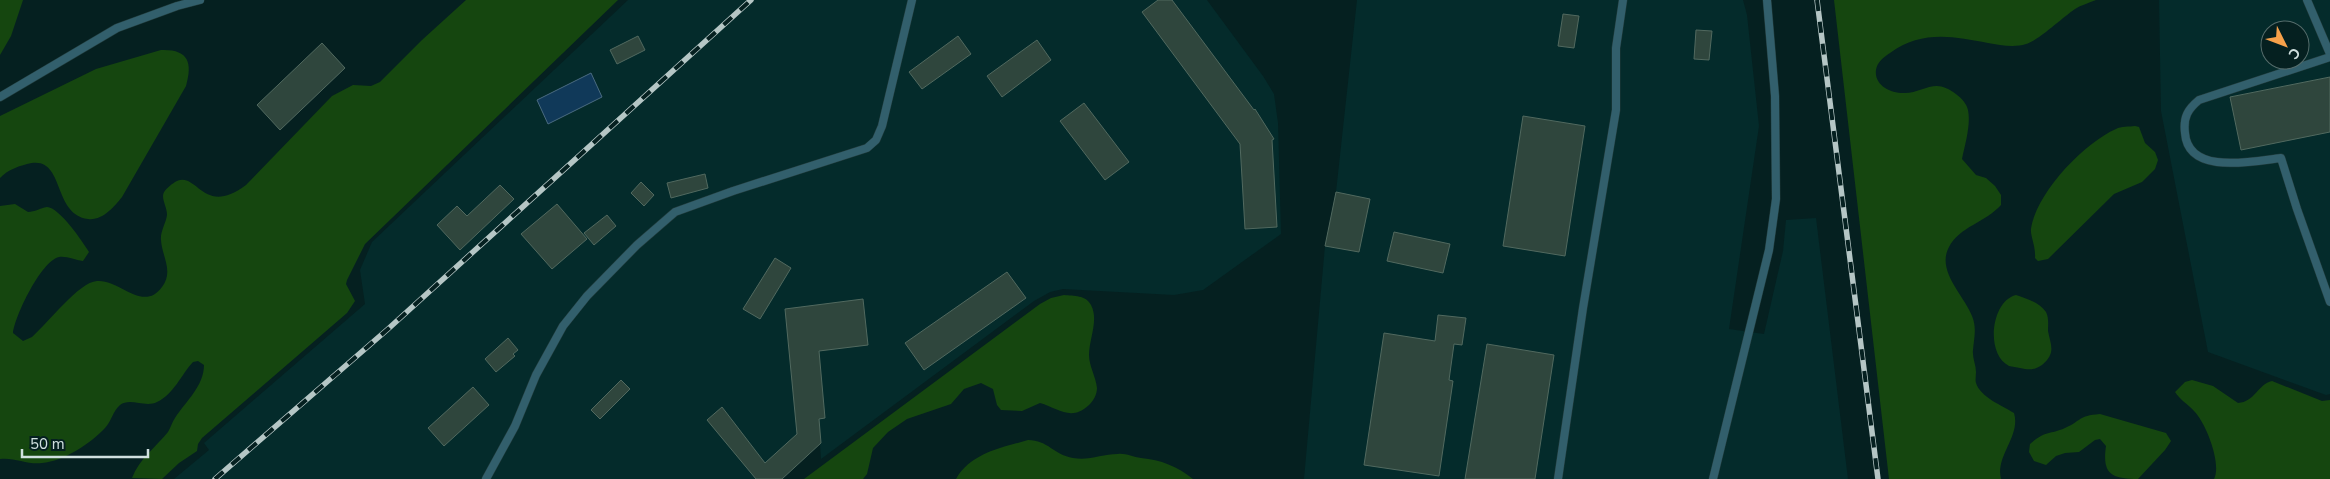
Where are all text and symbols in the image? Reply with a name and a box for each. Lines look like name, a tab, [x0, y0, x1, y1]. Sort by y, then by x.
north arrow	[2260, 20, 2310, 70]
text: С	[2284, 43, 2305, 64]
scale bar	[22, 426, 149, 458]
text: 50 m	[30, 434, 65, 454]

